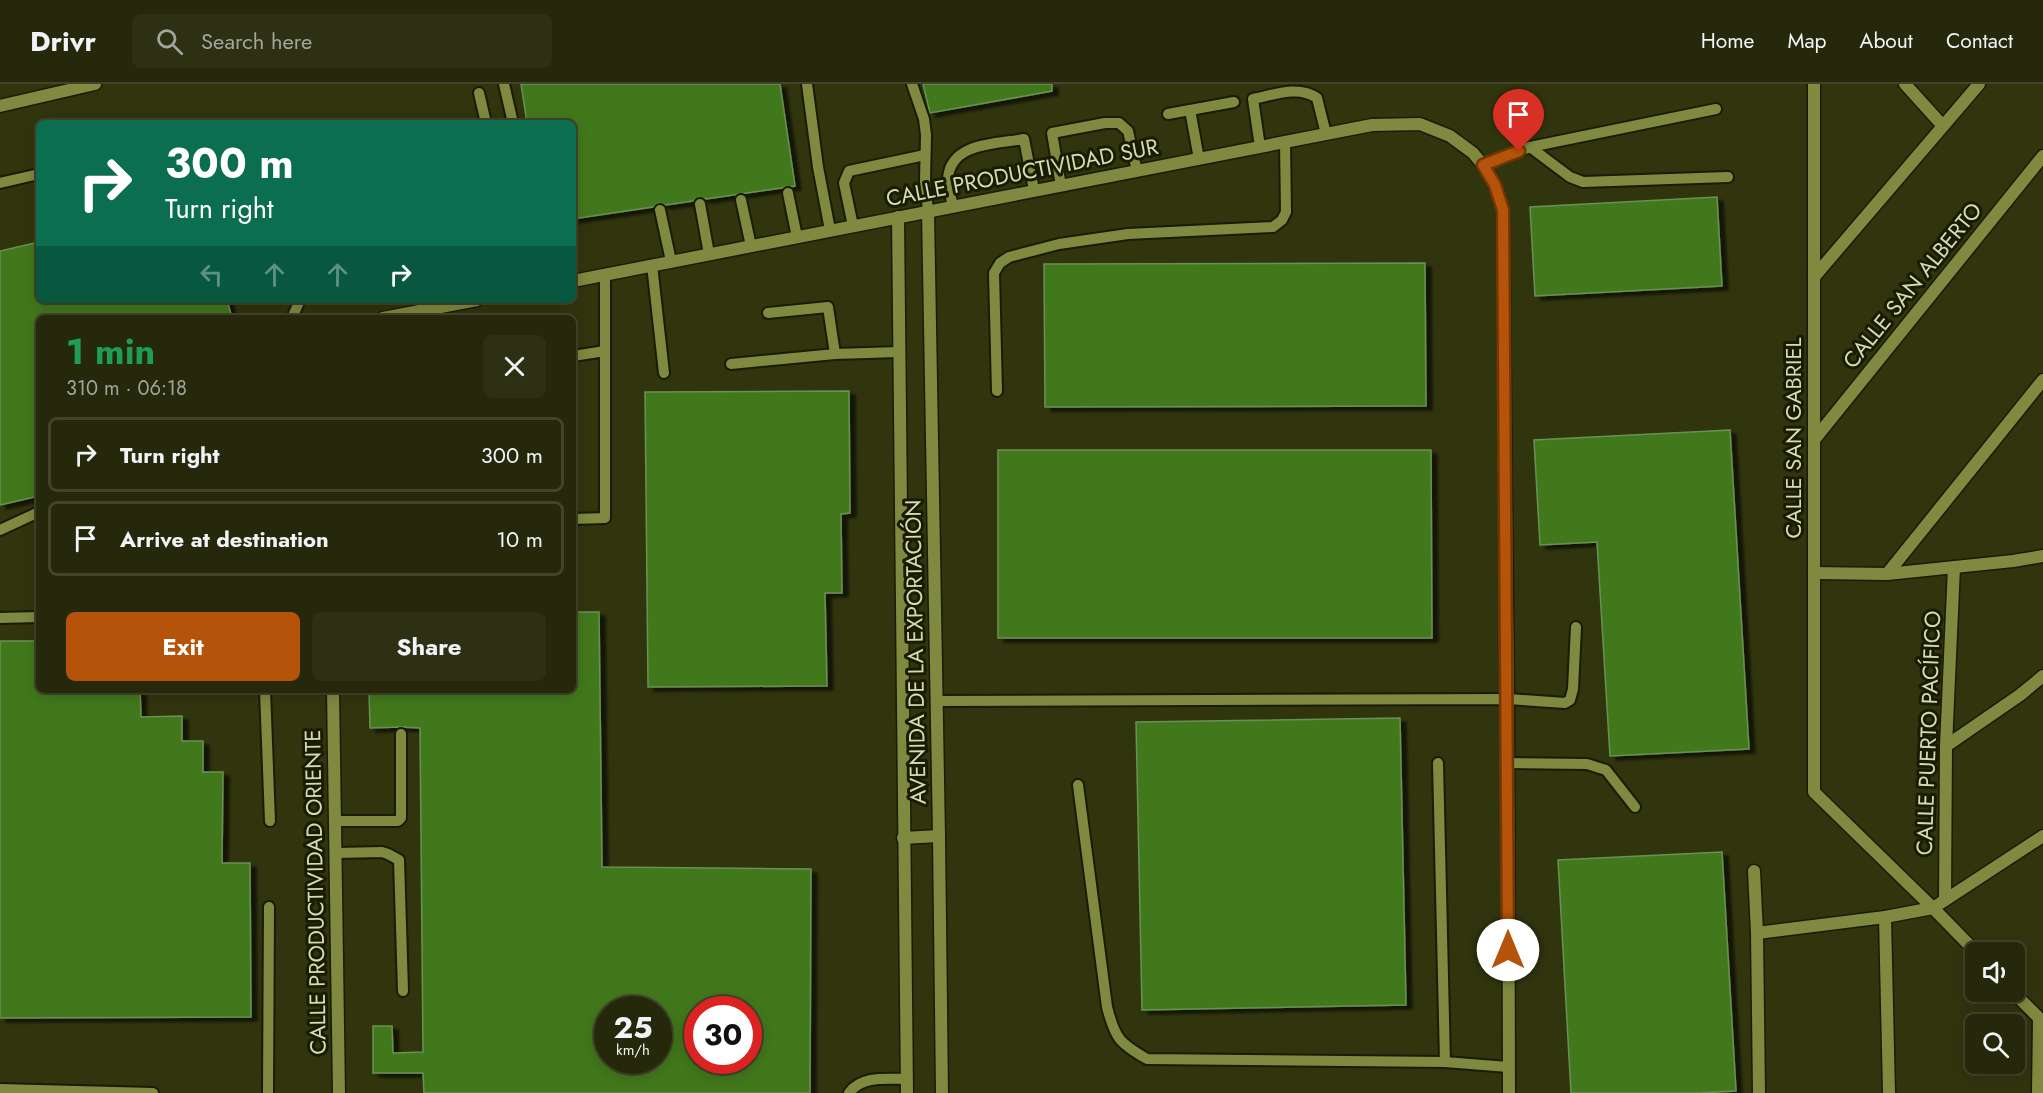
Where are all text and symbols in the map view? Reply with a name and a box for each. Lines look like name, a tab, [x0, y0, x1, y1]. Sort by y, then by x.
search box	[132, 14, 552, 68]
text: Drivr	[30, 21, 96, 62]
icon: search	[153, 25, 186, 58]
text: Search here	[201, 25, 312, 57]
text: Home	[1701, 26, 1754, 56]
text: Map	[1787, 26, 1827, 56]
text: About	[1860, 26, 1913, 56]
text: Contact	[1946, 26, 2013, 56]
pin	[1493, 89, 1544, 151]
icon: arrive	[1502, 98, 1535, 131]
street label: CALLE PRODUCTIVIDAD SUR	[883, 130, 1162, 214]
text: 300 m	[165, 133, 294, 194]
icon: right	[66, 144, 144, 222]
text: Turn right	[165, 189, 273, 228]
street label: CALLE SAN ALBERTO	[1835, 195, 1989, 375]
icon: left	[195, 258, 228, 291]
icon: ahead	[258, 258, 291, 291]
icon: ahead	[321, 258, 354, 291]
icon: right	[384, 258, 417, 291]
text: 1 min	[66, 325, 155, 377]
button: close	[483, 335, 546, 398]
street label: CALLE SAN GABRIEL	[1777, 337, 1809, 538]
text: 310 m · 06:18	[66, 374, 187, 403]
icon: right	[69, 438, 102, 471]
text: Turn right	[120, 439, 220, 471]
text: 300 m	[481, 439, 543, 471]
street label: AVENIDA DE LA EXPORTACIÓN	[896, 499, 934, 805]
icon: arrive	[69, 522, 102, 555]
text: Arrive at destination	[120, 523, 329, 555]
text: 10 m	[496, 523, 543, 555]
street label: CALLE PUERTO PACÍFICO	[1908, 610, 1948, 856]
button: Exit	[66, 612, 300, 681]
button: Share	[312, 612, 546, 681]
street label: CALLE PRODUCTIVIDAD ORIENTE	[296, 729, 334, 1055]
position arrow	[1476, 918, 1540, 982]
map controls	[1965, 942, 2025, 1074]
button: sound	[1965, 942, 2025, 1002]
speed limit sign: 30	[684, 996, 762, 1074]
text: 25	[613, 1006, 653, 1049]
button: search	[1965, 1014, 2025, 1074]
text: km/h	[616, 1039, 650, 1061]

